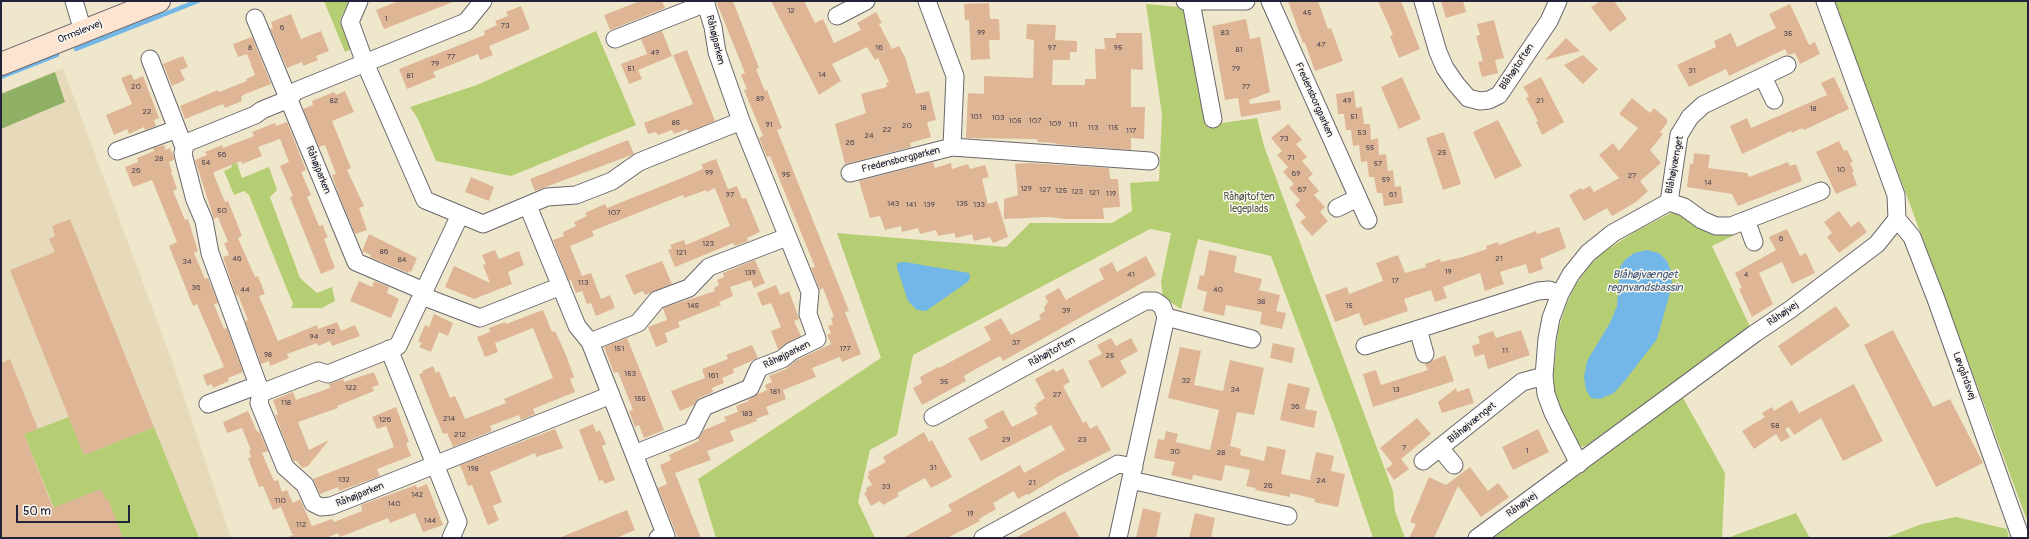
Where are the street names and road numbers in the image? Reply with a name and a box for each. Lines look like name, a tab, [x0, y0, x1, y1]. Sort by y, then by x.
street label: Råhøjparken	[703, 14, 727, 66]
street label: Ormslevvej	[56, 18, 104, 46]
street label: Blåhøjtoften	[1497, 41, 1537, 93]
street label: Fredensborgparken	[1292, 61, 1336, 139]
street label: Blåhøjvænget	[1664, 135, 1686, 195]
street label: Råhøjparken	[303, 144, 333, 196]
street label: Fredensborgparken	[861, 144, 941, 176]
street label: Råhøjvej	[1765, 299, 1801, 329]
street label: Råhøjtoften	[1027, 334, 1077, 370]
street label: Råhøjparken	[762, 338, 812, 372]
street label: Løvgårdsvej	[1950, 350, 1978, 402]
street label: Blåhøjvænget	[1445, 400, 1499, 446]
street label: Råhøjparken	[334, 480, 386, 510]
street label: Råhøjvej	[1504, 490, 1540, 520]

